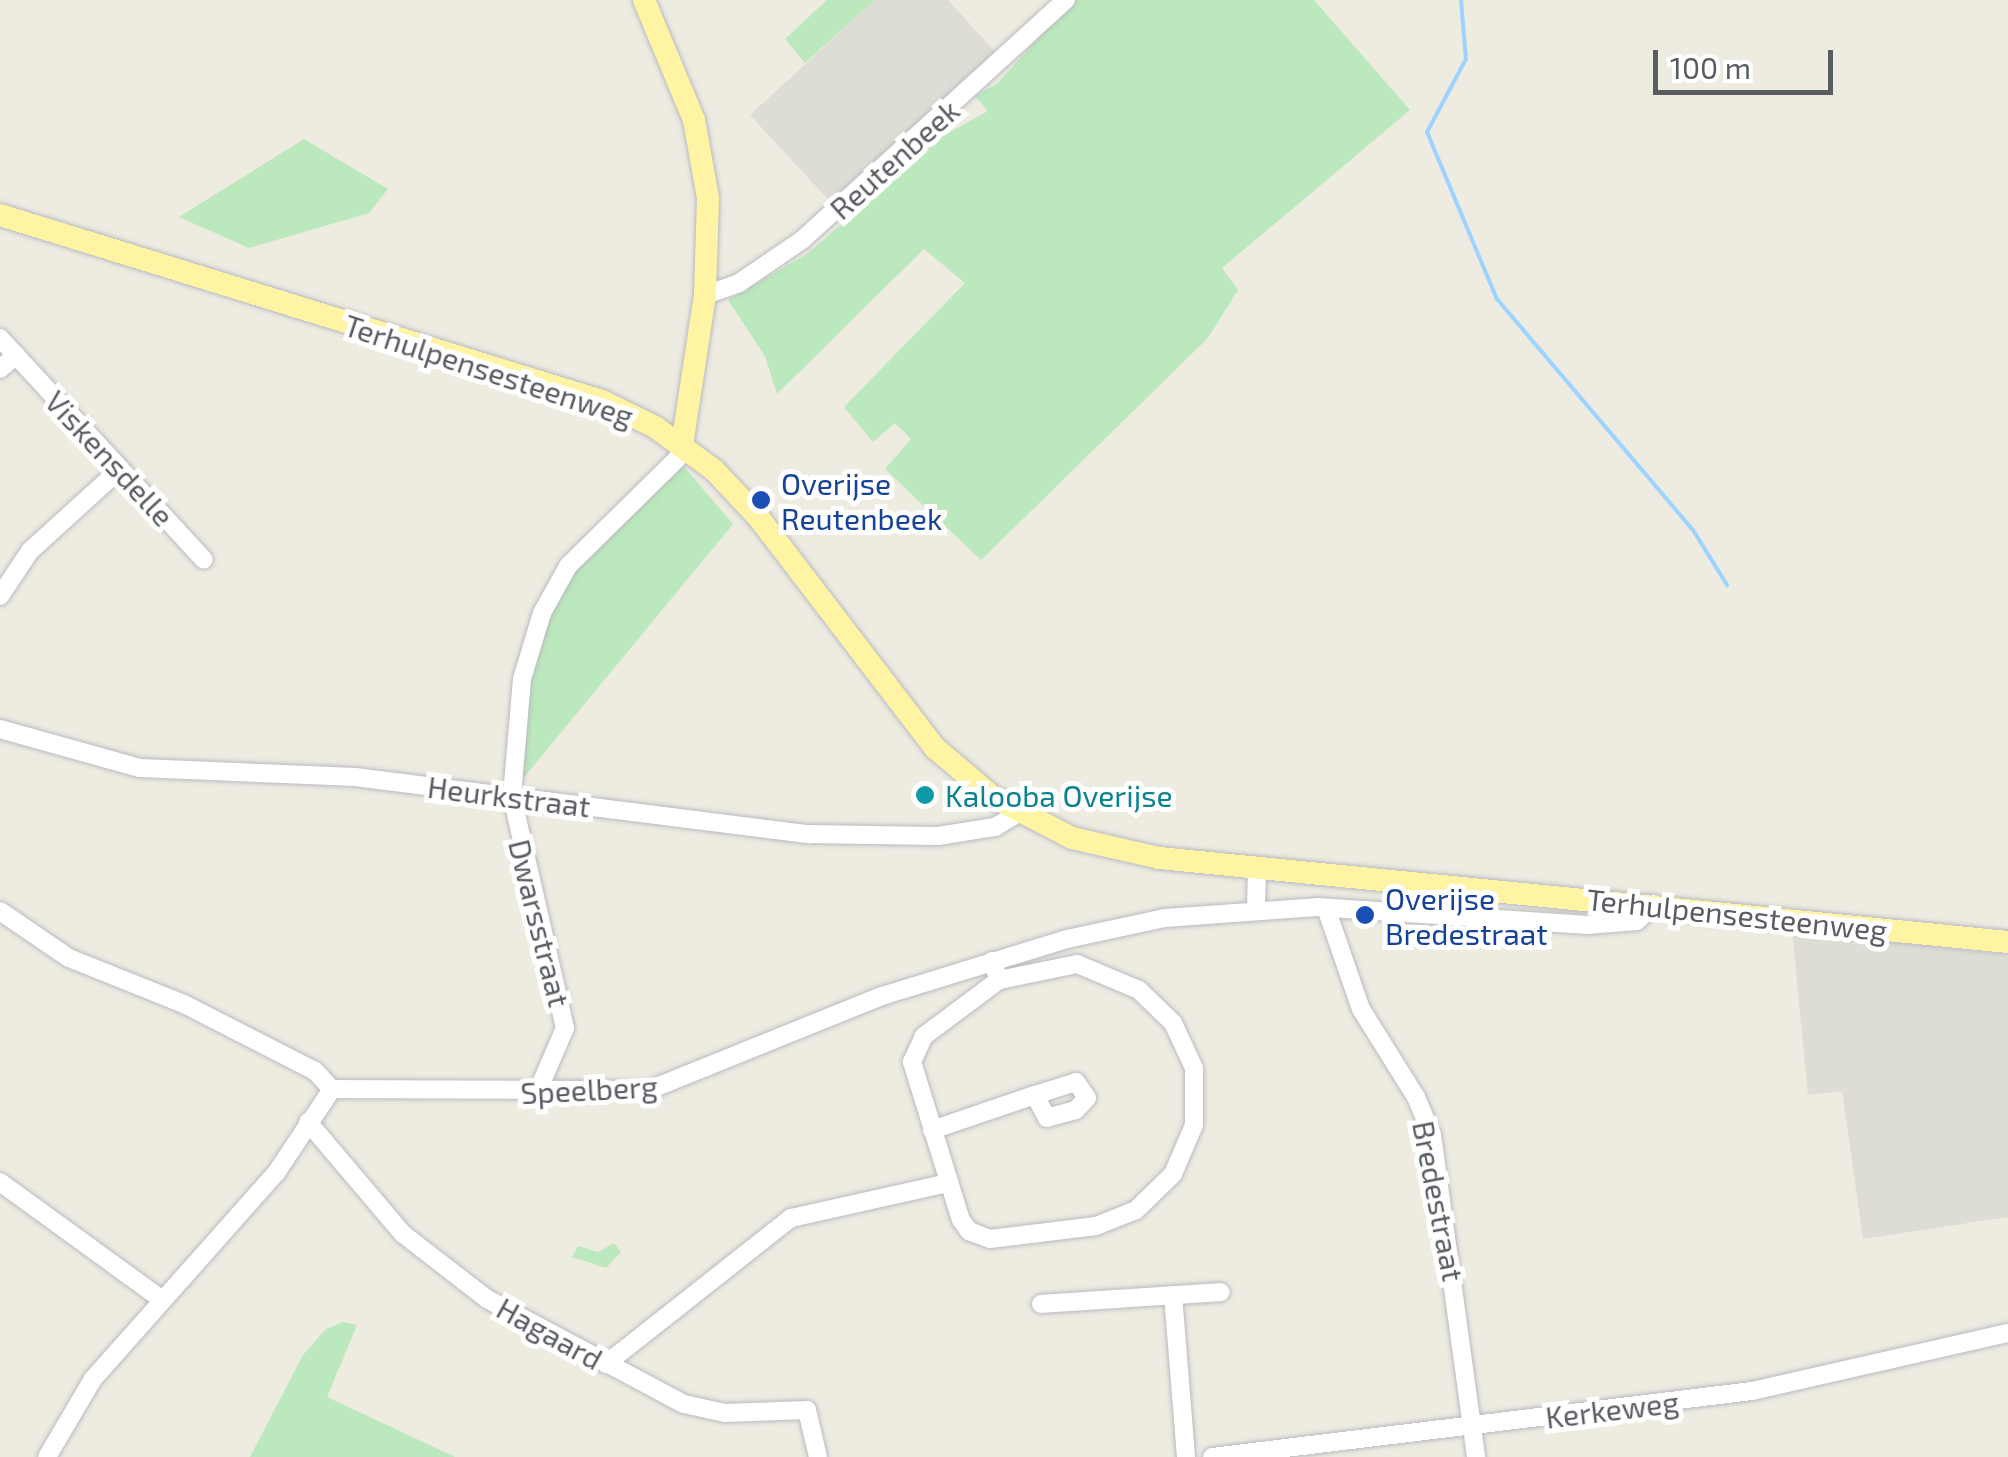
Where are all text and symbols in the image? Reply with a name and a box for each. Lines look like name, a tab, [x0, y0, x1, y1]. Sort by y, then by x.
scale bar	[1658, 30, 1838, 92]
text: 100 m	[1670, 49, 1751, 85]
street label: Reutenbeek	[822, 92, 966, 226]
street label: Terhulpensesteenweg	[340, 306, 638, 434]
street label: Viskensdelle	[38, 383, 182, 533]
place label: Overijse Reutenbeek	[781, 465, 942, 536]
marker: Overijse Reutenbeek	[750, 489, 772, 511]
street label: Heurkstraat	[426, 768, 592, 824]
place label: Kalooba Overijse	[945, 777, 1173, 813]
marker: Kalooba Overijse	[914, 784, 936, 806]
street label: Dwarsstraat	[502, 836, 578, 1010]
place label: Overijse Bredestraat	[1385, 880, 1548, 950]
street label: Terhulpensesteenweg	[1585, 880, 1889, 948]
marker: Overijse Bredestraat	[1354, 904, 1376, 926]
street label: Speelberg	[520, 1067, 658, 1111]
street label: Bredestraat	[1406, 1118, 1472, 1284]
street label: Hagaard	[491, 1289, 609, 1377]
street label: Kerkeweg	[1543, 1383, 1681, 1435]

